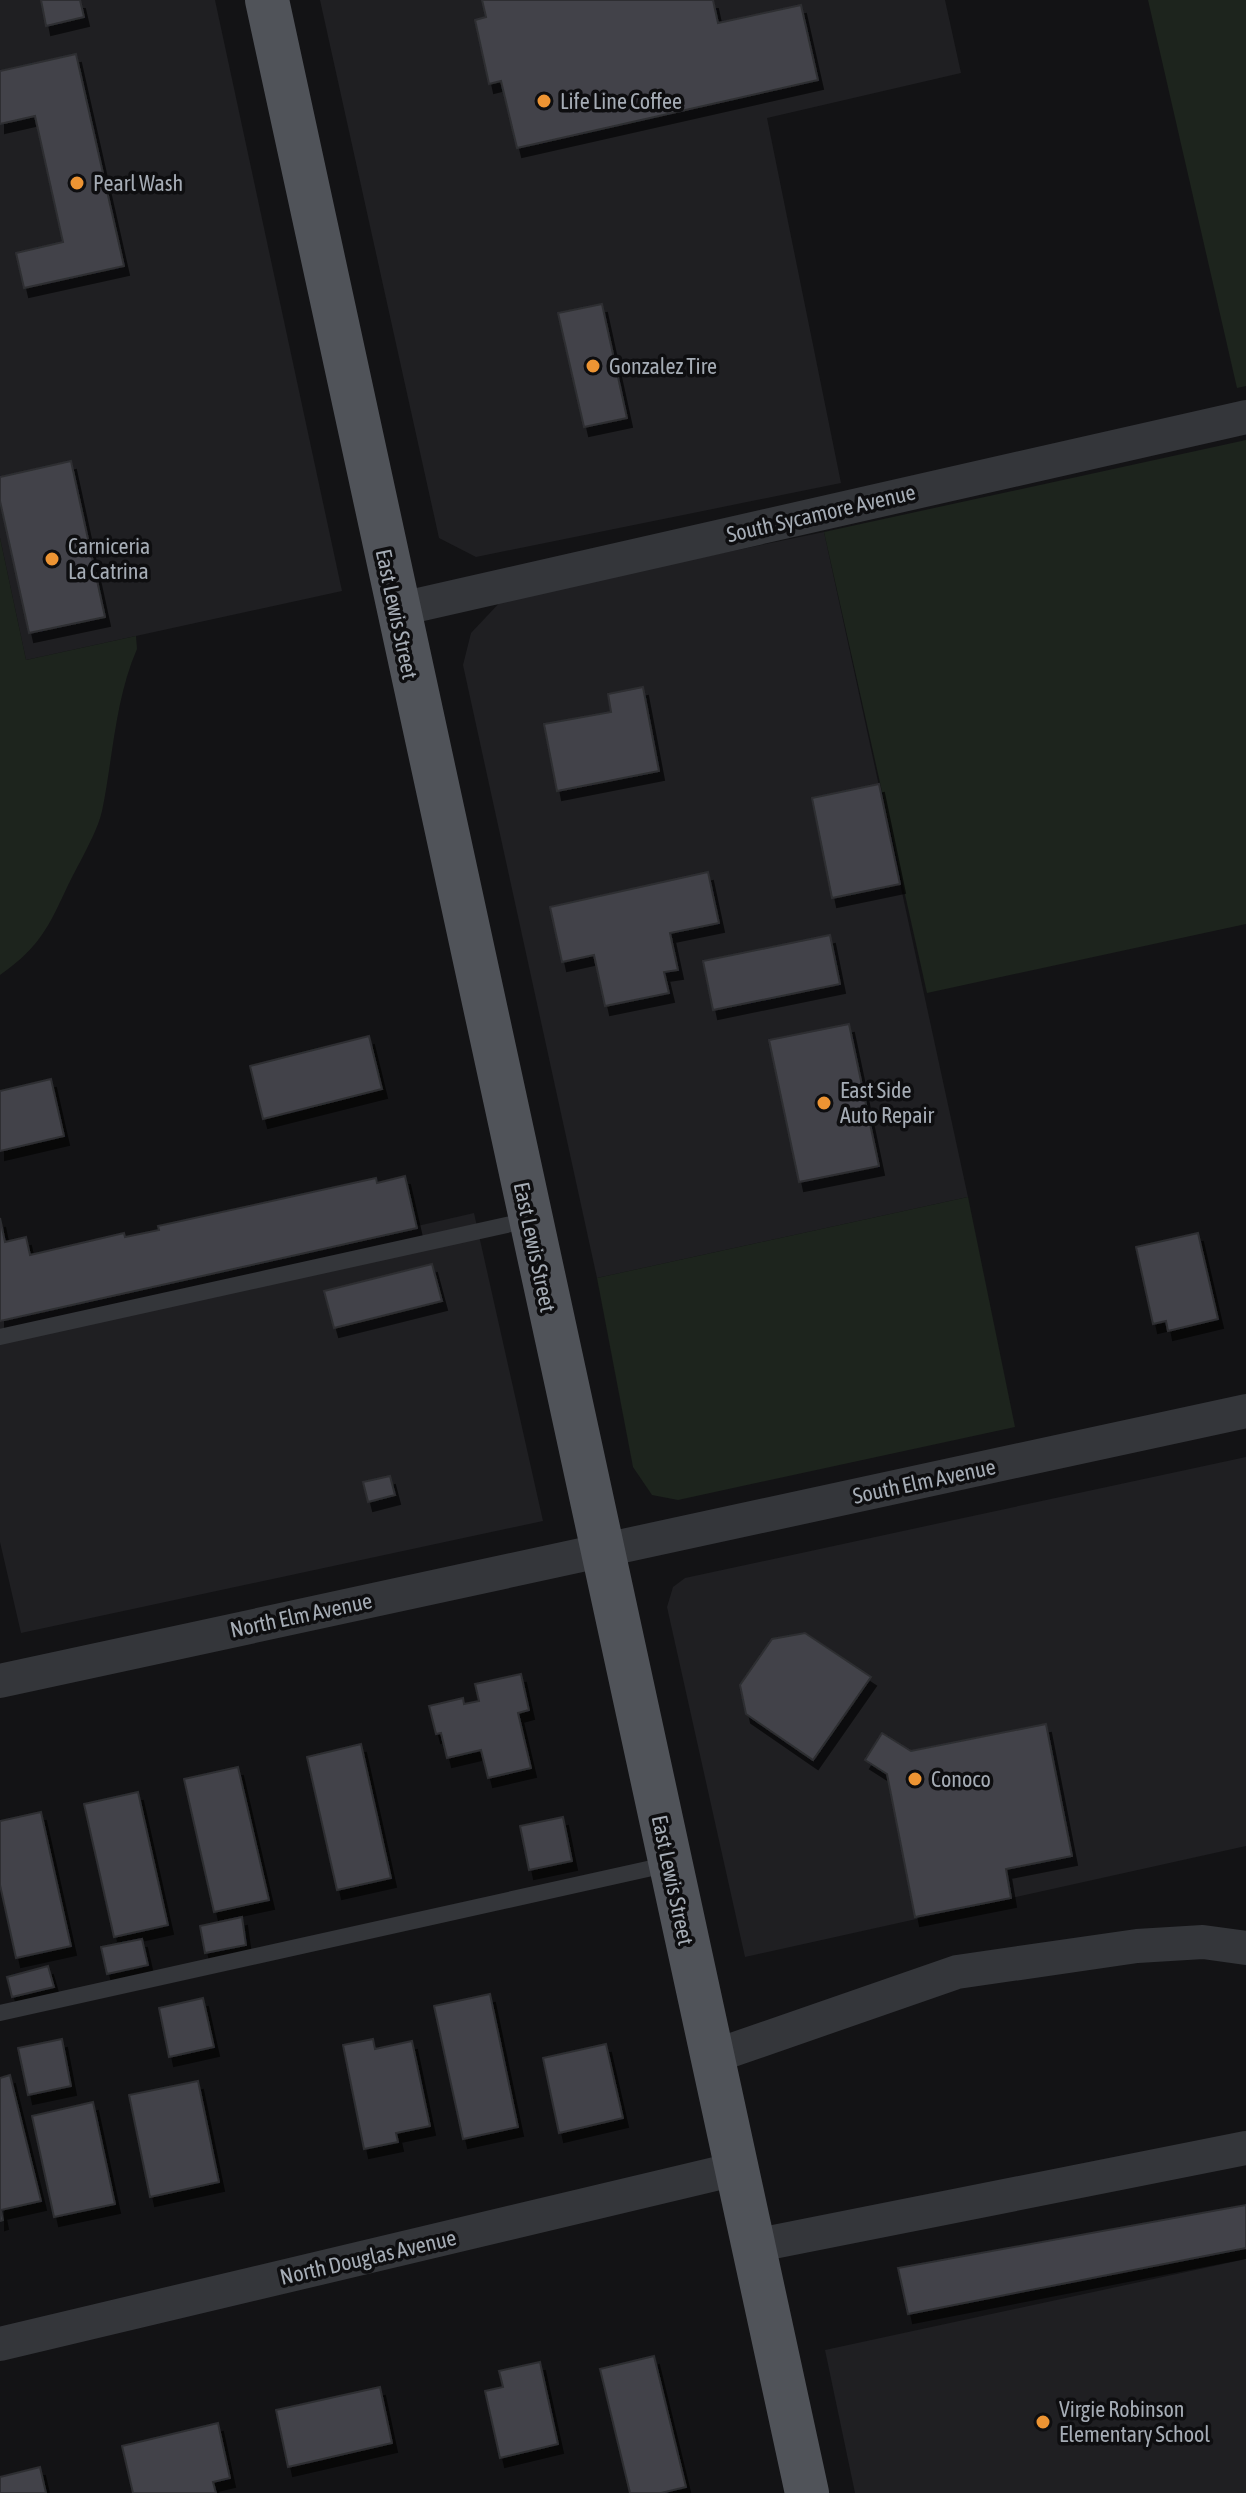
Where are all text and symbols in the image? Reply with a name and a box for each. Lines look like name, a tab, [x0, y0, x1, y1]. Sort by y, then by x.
place label: Life Line Coffee	[560, 88, 682, 114]
marker: Life Line Coffee	[535, 92, 553, 110]
place label: Pearl Wash	[93, 170, 183, 196]
marker: Pearl Wash	[68, 174, 86, 192]
place label: Gonzalez Tire	[609, 353, 717, 379]
marker: Gonzalez Tire	[584, 357, 602, 375]
street label: South Sycamore Avenue	[724, 479, 918, 547]
place label: Carniceria La Catrina	[68, 533, 150, 584]
street label: East Lewis Street	[371, 547, 423, 681]
marker: Carniceria La Catrina	[43, 550, 61, 568]
place label: East Side Auto Repair	[840, 1077, 935, 1128]
marker: East Side Auto Repair	[815, 1094, 833, 1112]
street label: East Lewis Street	[509, 1180, 561, 1314]
street label: South Elm Avenue	[850, 1453, 998, 1509]
street label: North Elm Avenue	[228, 1587, 374, 1643]
place label: Conoco	[931, 1766, 991, 1792]
marker: Conoco	[906, 1770, 924, 1788]
street label: East Lewis Street	[647, 1813, 699, 1947]
street label: North Douglas Avenue	[277, 2224, 459, 2290]
place label: Virgie Robinson Elementary School	[1059, 2396, 1210, 2447]
marker: Virgie Robinson Elementary School	[1034, 2413, 1052, 2431]

